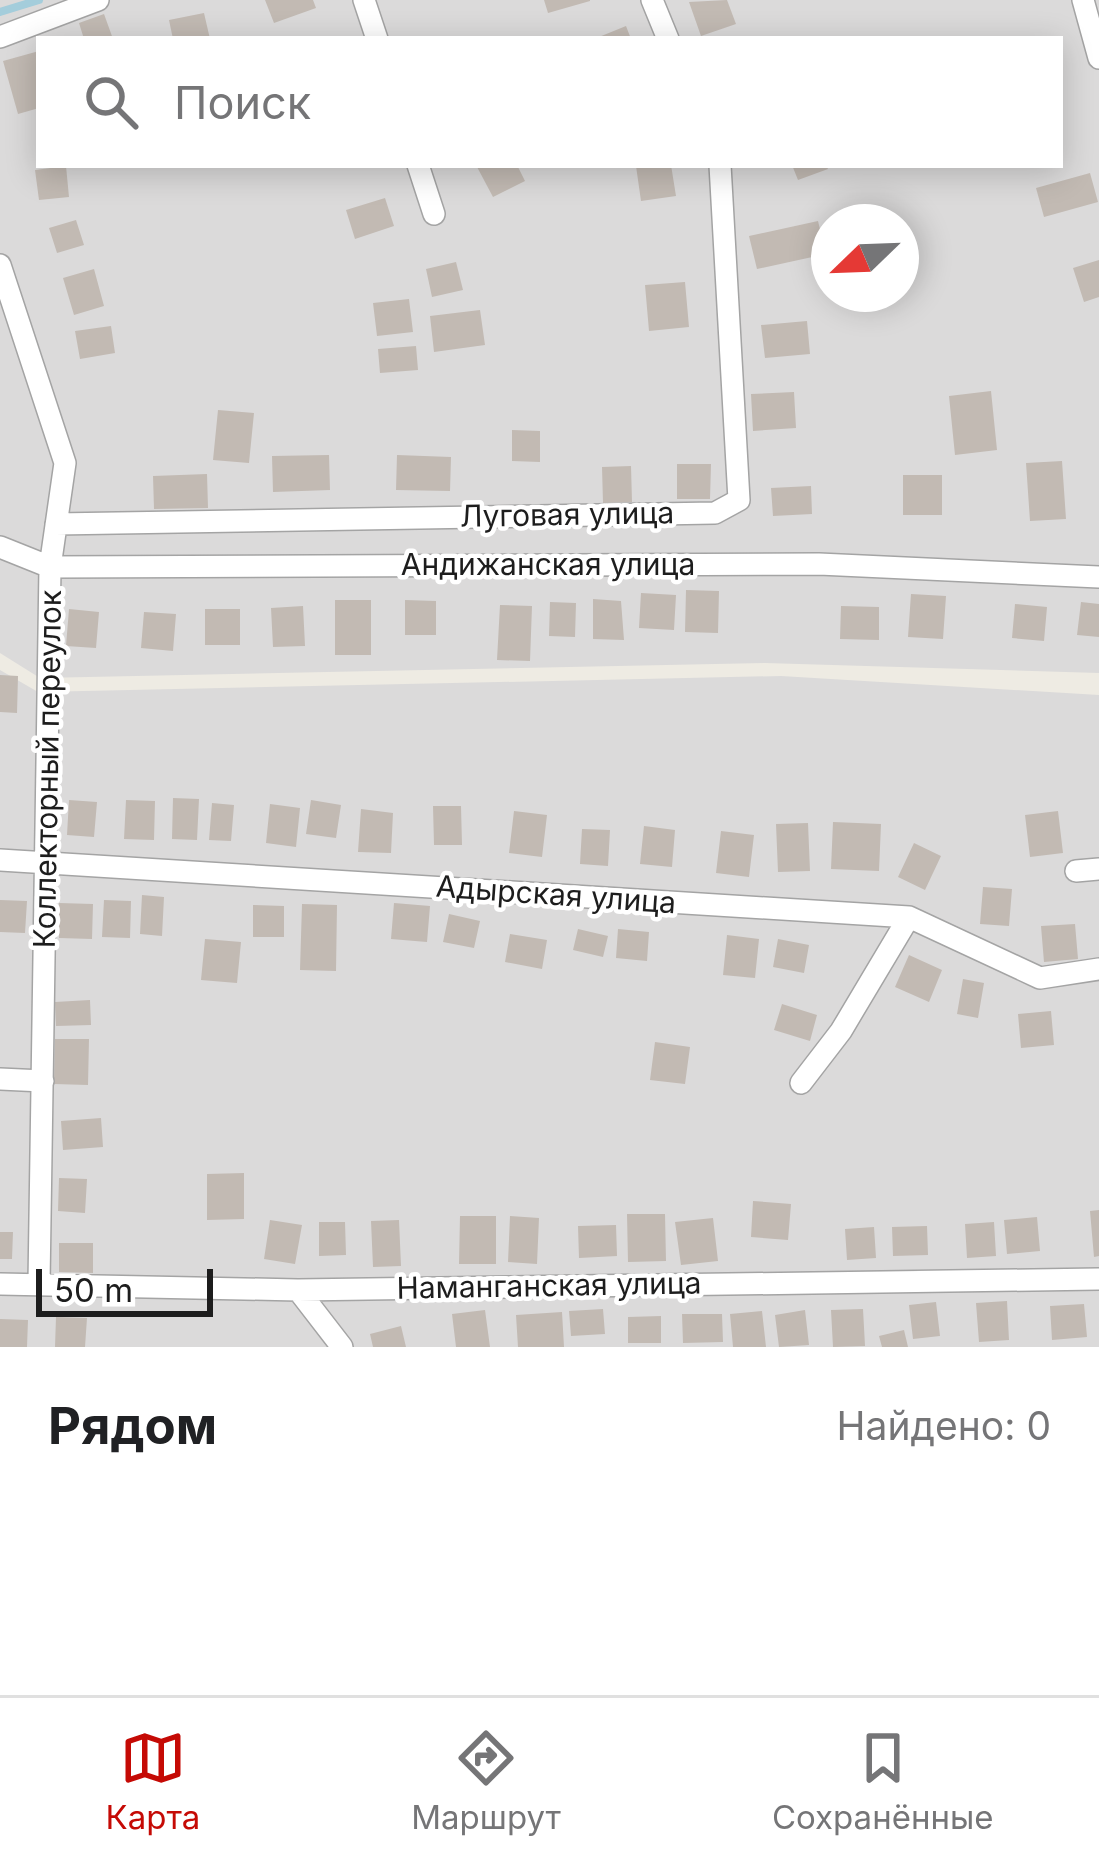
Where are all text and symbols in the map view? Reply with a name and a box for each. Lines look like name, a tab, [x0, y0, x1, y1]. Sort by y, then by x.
search box	[36, 36, 1063, 168]
icon: search	[78, 69, 144, 135]
text: Поиск	[174, 75, 311, 130]
north arrow	[811, 204, 919, 312]
street label: Луговая улица	[460, 494, 674, 534]
street label: Андижанская улица	[401, 546, 695, 582]
street label: Коллекторный переулок	[26, 589, 68, 949]
street label: Адырская улица	[435, 868, 677, 920]
scale bar	[36, 1263, 213, 1316]
street label: Наманганская улица	[396, 1264, 702, 1306]
text: 50 m	[54, 1270, 133, 1310]
text: Рядом	[48, 1395, 217, 1456]
text: Найдено: 0	[837, 1402, 1051, 1449]
tab: Карта	[105, 1725, 200, 1837]
tab: Маршрут	[411, 1725, 561, 1837]
tab: Сохранённые	[772, 1725, 993, 1837]

